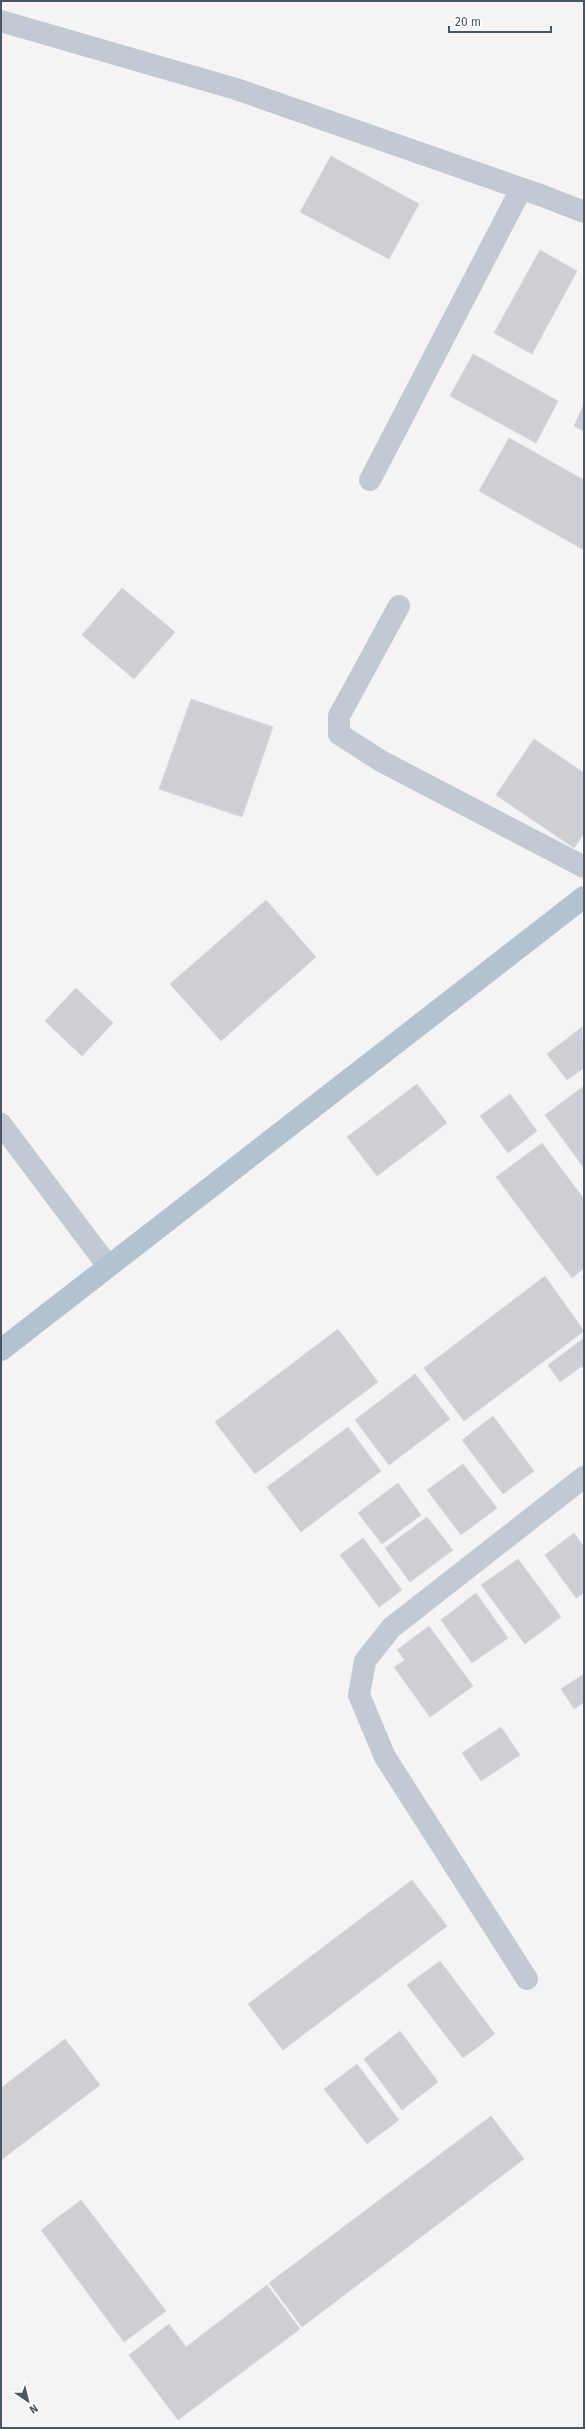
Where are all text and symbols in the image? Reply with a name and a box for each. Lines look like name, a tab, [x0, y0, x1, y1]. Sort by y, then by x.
scale bar	[449, 8, 551, 34]
text: 20 m	[455, 15, 481, 29]
north arrow	[8, 2381, 48, 2421]
text: N	[27, 2401, 40, 2416]

